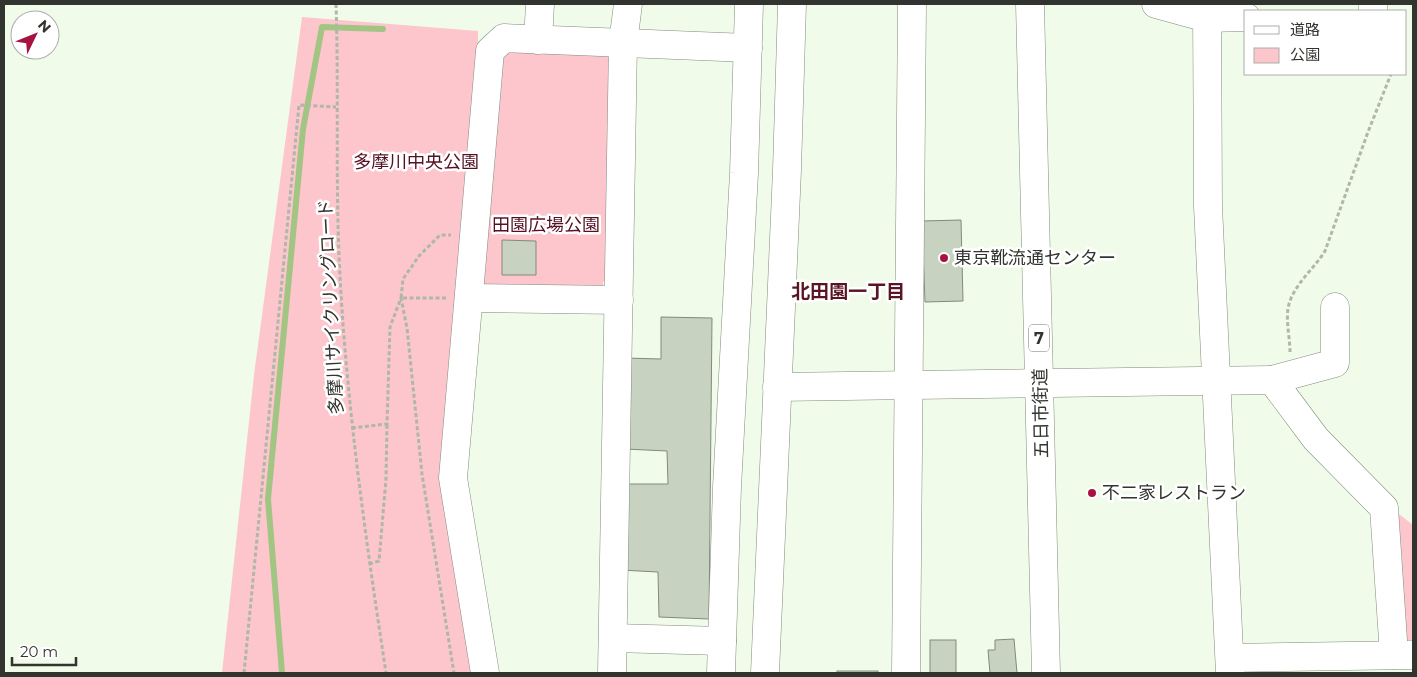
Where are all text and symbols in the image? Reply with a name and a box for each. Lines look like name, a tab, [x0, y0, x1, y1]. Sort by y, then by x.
north arrow	[10, 10, 60, 60]
legend	[1244, 10, 1407, 75]
text: N	[34, 16, 55, 36]
text: 道路	[1290, 20, 1320, 39]
text: 公園	[1290, 45, 1320, 64]
park label: 多摩川中央公園	[353, 151, 479, 173]
street label: 多摩川サイクリングロード	[314, 199, 348, 415]
park label: 田園広場公園	[492, 214, 600, 236]
place label: 東京靴流通センター	[954, 247, 1116, 269]
marker: 東京靴流通センター	[938, 252, 950, 264]
district label: 北田園一丁目	[791, 280, 905, 303]
road number: 7	[1029, 324, 1049, 352]
street label: 五日市街道	[1029, 368, 1053, 458]
place label: 不二家レストラン	[1102, 482, 1246, 504]
marker: 不二家レストラン	[1086, 487, 1098, 499]
scale bar	[12, 634, 76, 666]
text: 20 m	[20, 642, 58, 661]

